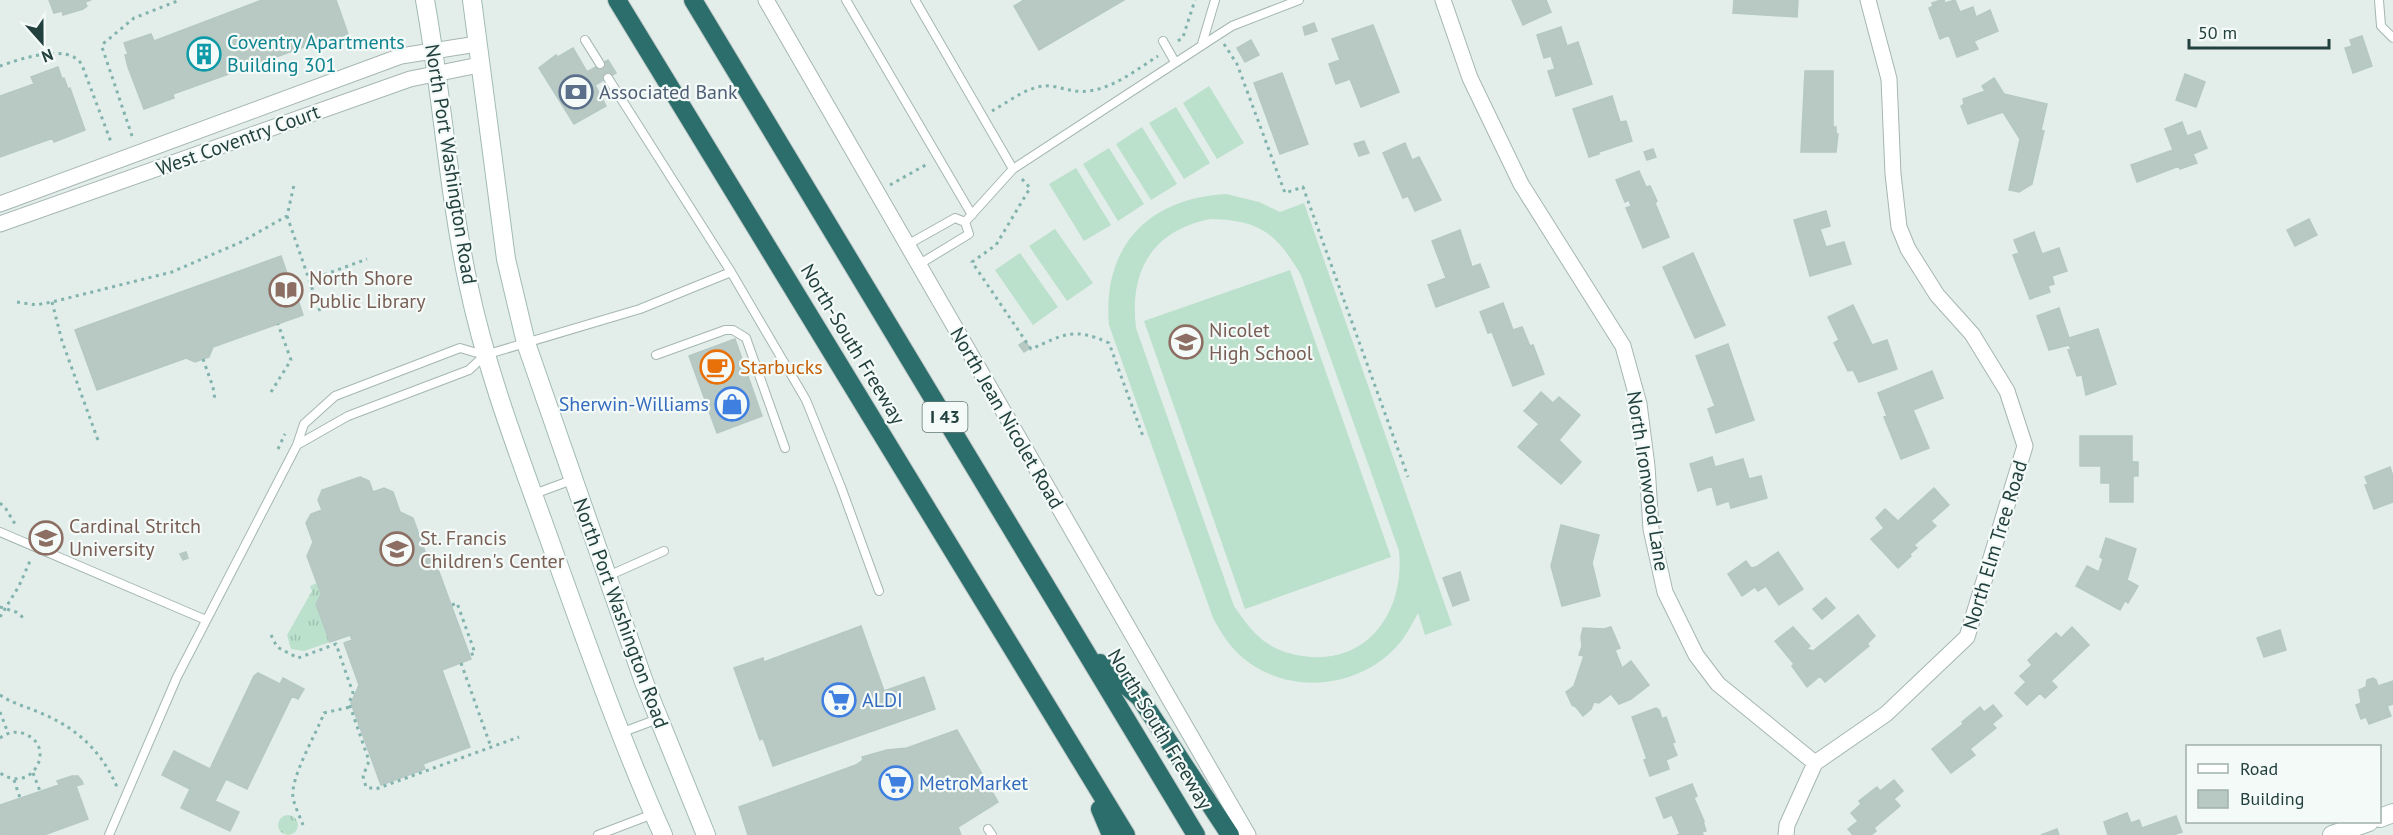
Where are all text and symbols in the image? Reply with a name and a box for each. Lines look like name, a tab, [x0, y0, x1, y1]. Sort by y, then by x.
north arrow	[12, 12, 72, 72]
scale bar	[2189, 12, 2328, 50]
text: 50 m	[2198, 21, 2237, 44]
place label: Coventry Apartments Building 301	[227, 29, 405, 78]
building icon: Coventry Apartments Building 301	[186, 36, 222, 72]
street label: North Port Washington Road	[419, 42, 483, 286]
text: N	[39, 45, 56, 67]
bank icon: Associated Bank	[558, 74, 594, 110]
place label: Associated Bank	[599, 79, 738, 105]
street label: West Coventry Court	[153, 98, 323, 182]
street label: North-South Freeway	[795, 259, 912, 430]
place label: North Shore Public Library	[309, 265, 426, 314]
library icon: North Shore Public Library	[268, 272, 304, 308]
place label: Nicolet High School	[1209, 317, 1313, 366]
street label: North Jean Nicolet Road	[944, 323, 1070, 513]
school or university icon: Nicolet High School	[1168, 324, 1204, 360]
cafe icon: Starbucks	[699, 349, 735, 385]
place label: Starbucks	[740, 354, 823, 380]
shop icon: Sherwin-Williams	[714, 386, 750, 422]
street label: North Ironwood Lane	[1621, 389, 1675, 573]
place label: Sherwin-Williams	[559, 391, 709, 417]
road number: I 43	[922, 402, 968, 432]
street label: North Elm Tree Road	[1957, 457, 2033, 633]
street label: North Port Washington Road	[567, 494, 675, 732]
place label: Cardinal Stritch University	[69, 513, 201, 562]
school or university icon: Cardinal Stritch University	[28, 520, 64, 556]
place label: St. Francis Children's Center	[420, 525, 565, 574]
school or university icon: St. Francis Children's Center	[379, 531, 415, 567]
street label: North-South Freeway	[1102, 644, 1219, 815]
supermarket icon: ALDI	[821, 682, 857, 718]
place label: ALDI	[862, 687, 903, 713]
legend	[2186, 745, 2381, 823]
text: Road	[2240, 757, 2278, 780]
supermarket icon: MetroMarket	[878, 765, 914, 801]
place label: MetroMarket	[919, 770, 1028, 796]
text: Building	[2240, 787, 2304, 810]

